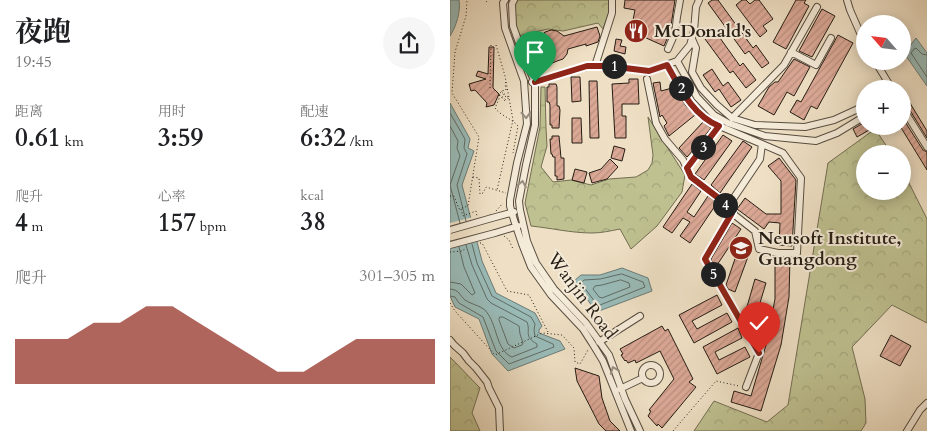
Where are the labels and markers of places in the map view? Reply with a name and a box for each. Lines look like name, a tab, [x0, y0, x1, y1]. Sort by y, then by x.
restaurant icon: McDonald's	[623, 18, 649, 44]
place label: McDonald's	[654, 19, 751, 44]
pin	[514, 31, 556, 82]
pin: 1	[602, 54, 626, 78]
pin: 2	[668, 76, 694, 100]
pin: 3	[690, 134, 716, 160]
pin: 4	[712, 192, 738, 218]
place label: Neusoft Institute, Guangdong	[758, 226, 902, 272]
school or university icon: Neusoft Institute, Guangdong	[728, 235, 754, 261]
pin: 5	[700, 262, 726, 286]
pin	[738, 302, 780, 353]

